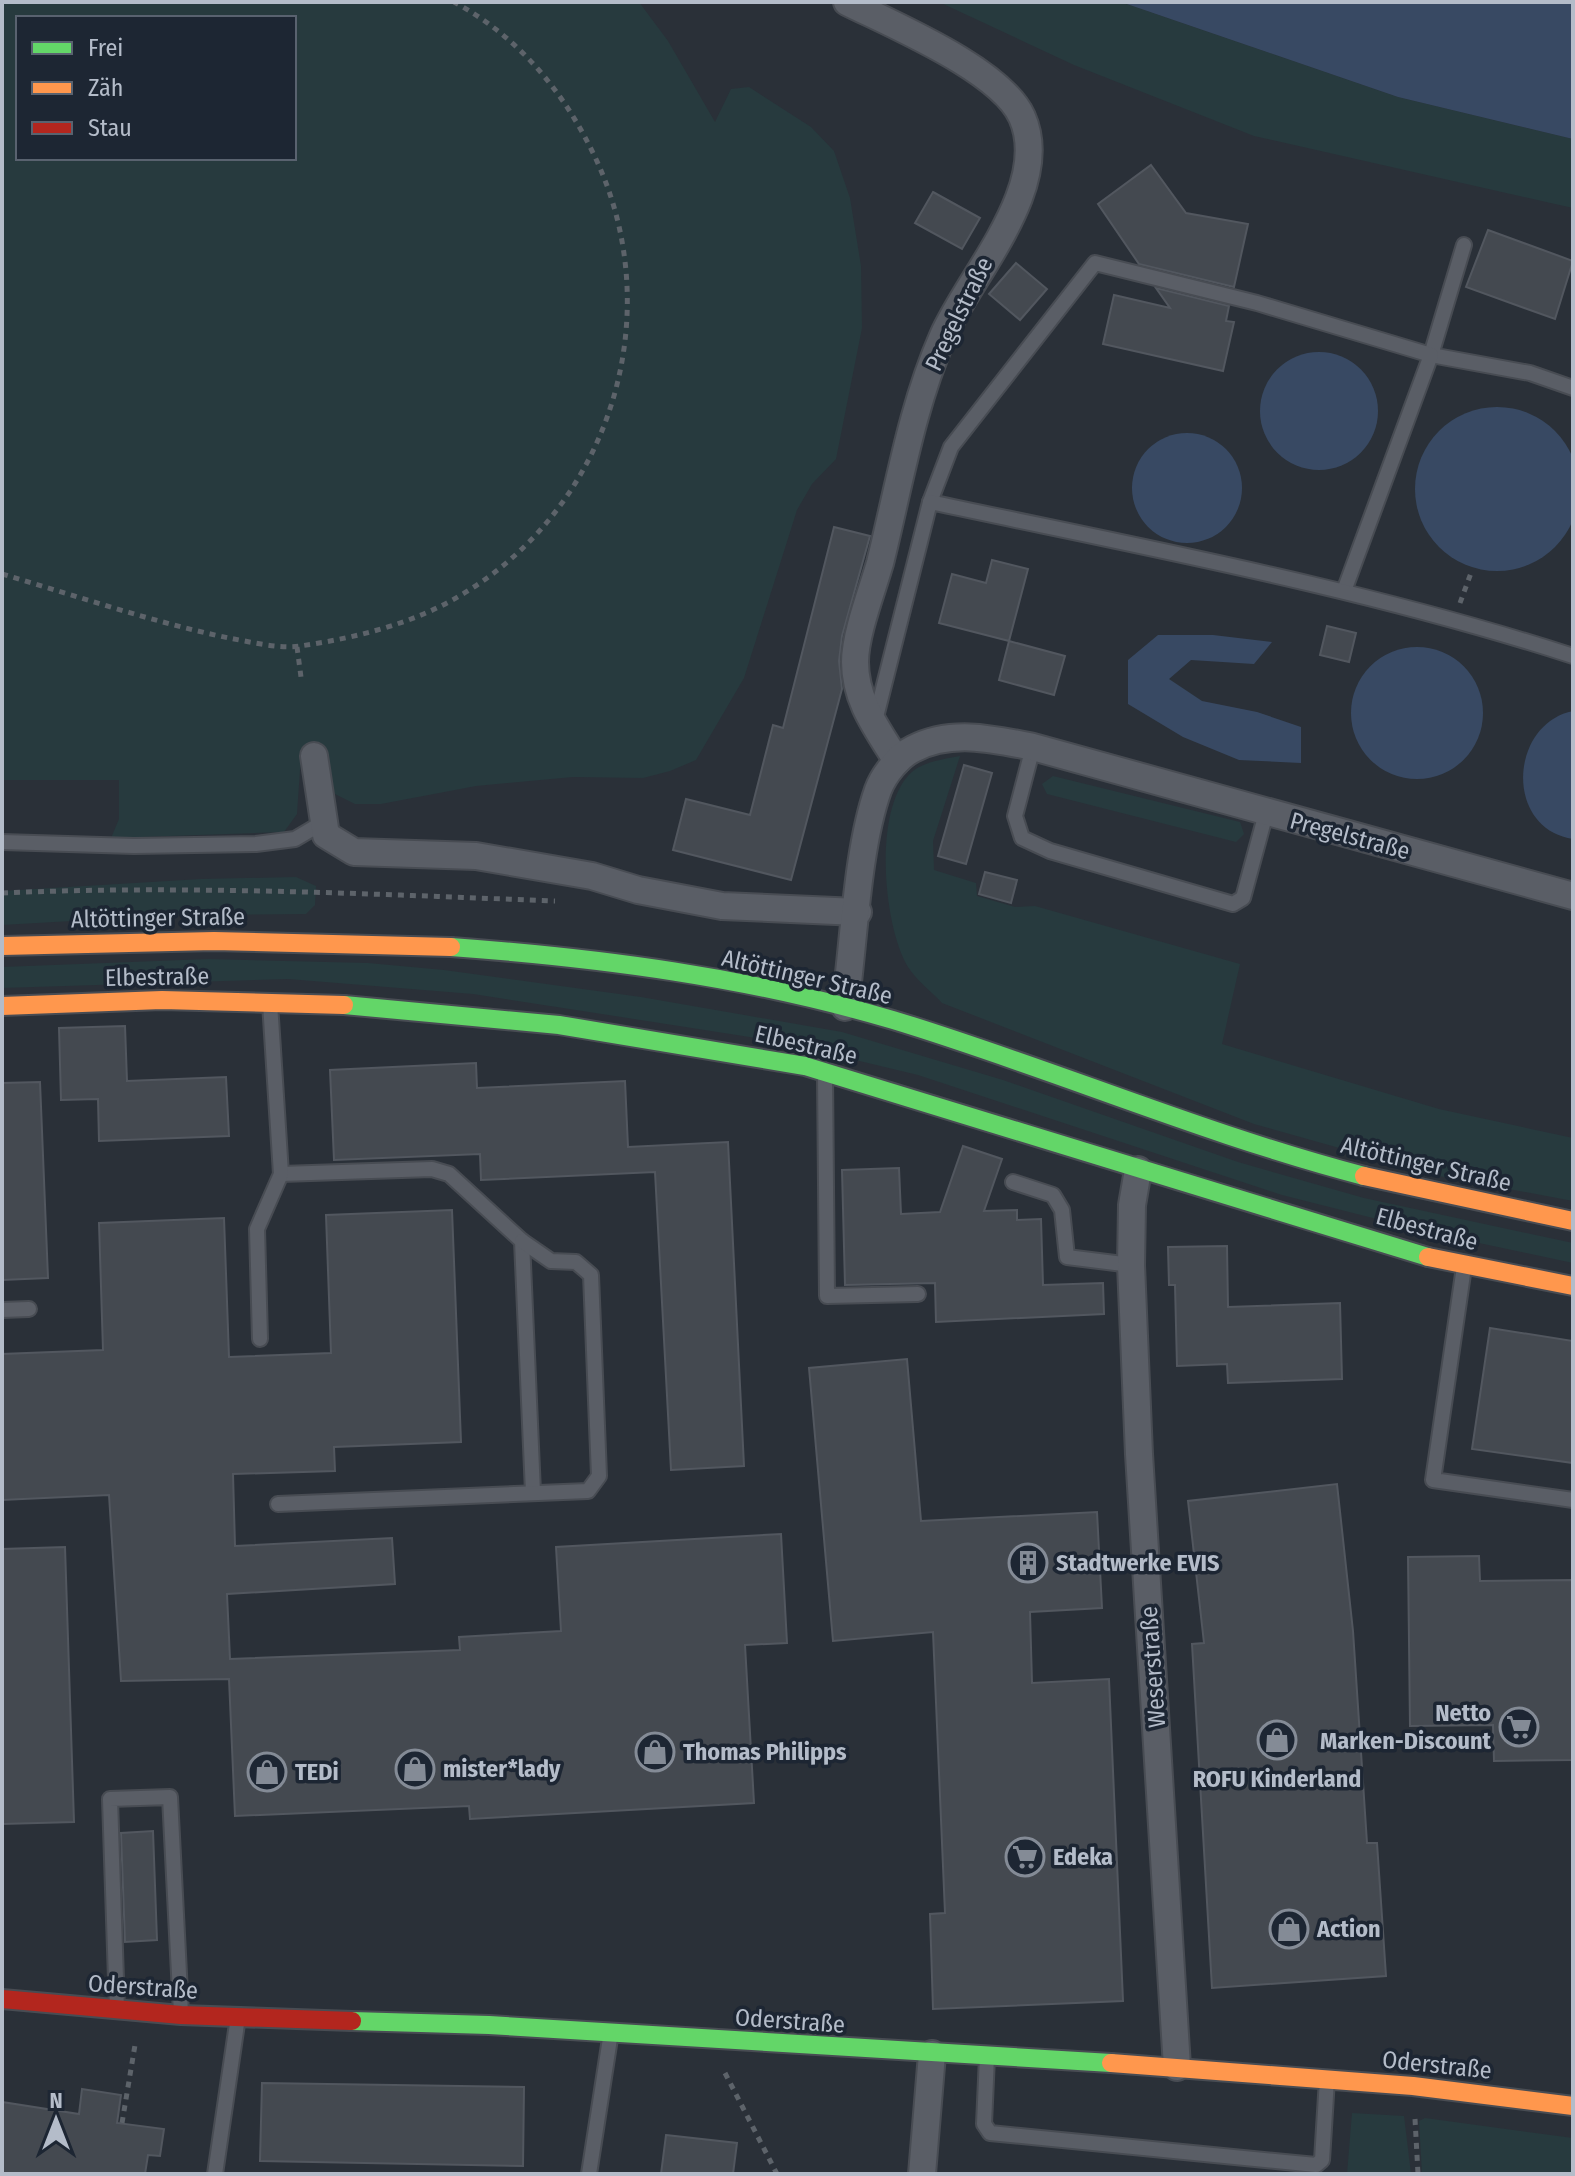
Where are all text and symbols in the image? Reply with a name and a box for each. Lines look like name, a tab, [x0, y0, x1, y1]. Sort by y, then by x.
legend	[16, 16, 296, 160]
text: Frei	[88, 34, 123, 62]
text: Zäh	[88, 74, 123, 102]
text: Stau	[88, 114, 132, 142]
street label: Pregelstraße	[919, 253, 999, 375]
street label: Pregelstraße	[1287, 807, 1413, 865]
street label: Altöttinger Straße	[71, 902, 245, 934]
street label: Altöttinger Straße	[719, 944, 895, 1010]
street label: Elbestraße	[105, 962, 209, 992]
street label: Elbestraße	[752, 1020, 860, 1070]
street label: Altöttinger Straße	[1338, 1131, 1514, 1197]
street label: Elbestraße	[1373, 1202, 1481, 1256]
building icon: Stadtwerke EVIS	[1007, 1542, 1049, 1584]
place label: Stadtwerke EVIS	[1056, 1549, 1220, 1577]
street label: Weserstraße	[1135, 1605, 1171, 1729]
place label: Netto Marken-Discount	[1320, 1699, 1492, 1755]
supermarket icon: Netto Marken-Discount	[1498, 1706, 1540, 1748]
shop icon: ROFU Kinderland	[1256, 1719, 1298, 1761]
shop icon: Thomas Philipps	[634, 1731, 676, 1773]
place label: Thomas Philipps	[683, 1738, 847, 1766]
shop icon: mister*lady	[394, 1748, 436, 1790]
shop icon: TEDi	[246, 1751, 288, 1793]
place label: mister*lady	[443, 1755, 561, 1783]
place label: TEDi	[295, 1758, 339, 1786]
place label: ROFU Kinderland	[1193, 1765, 1361, 1793]
supermarket icon: Edeka	[1004, 1836, 1046, 1878]
place label: Edeka	[1053, 1843, 1113, 1871]
shop icon: Action	[1268, 1908, 1310, 1950]
place label: Action	[1316, 1915, 1381, 1943]
street label: Oderstraße	[87, 1969, 199, 2005]
street label: Oderstraße	[734, 2003, 846, 2039]
street label: Oderstraße	[1381, 2045, 1493, 2085]
north arrow	[16, 2080, 96, 2160]
text: N	[49, 2087, 63, 2114]

